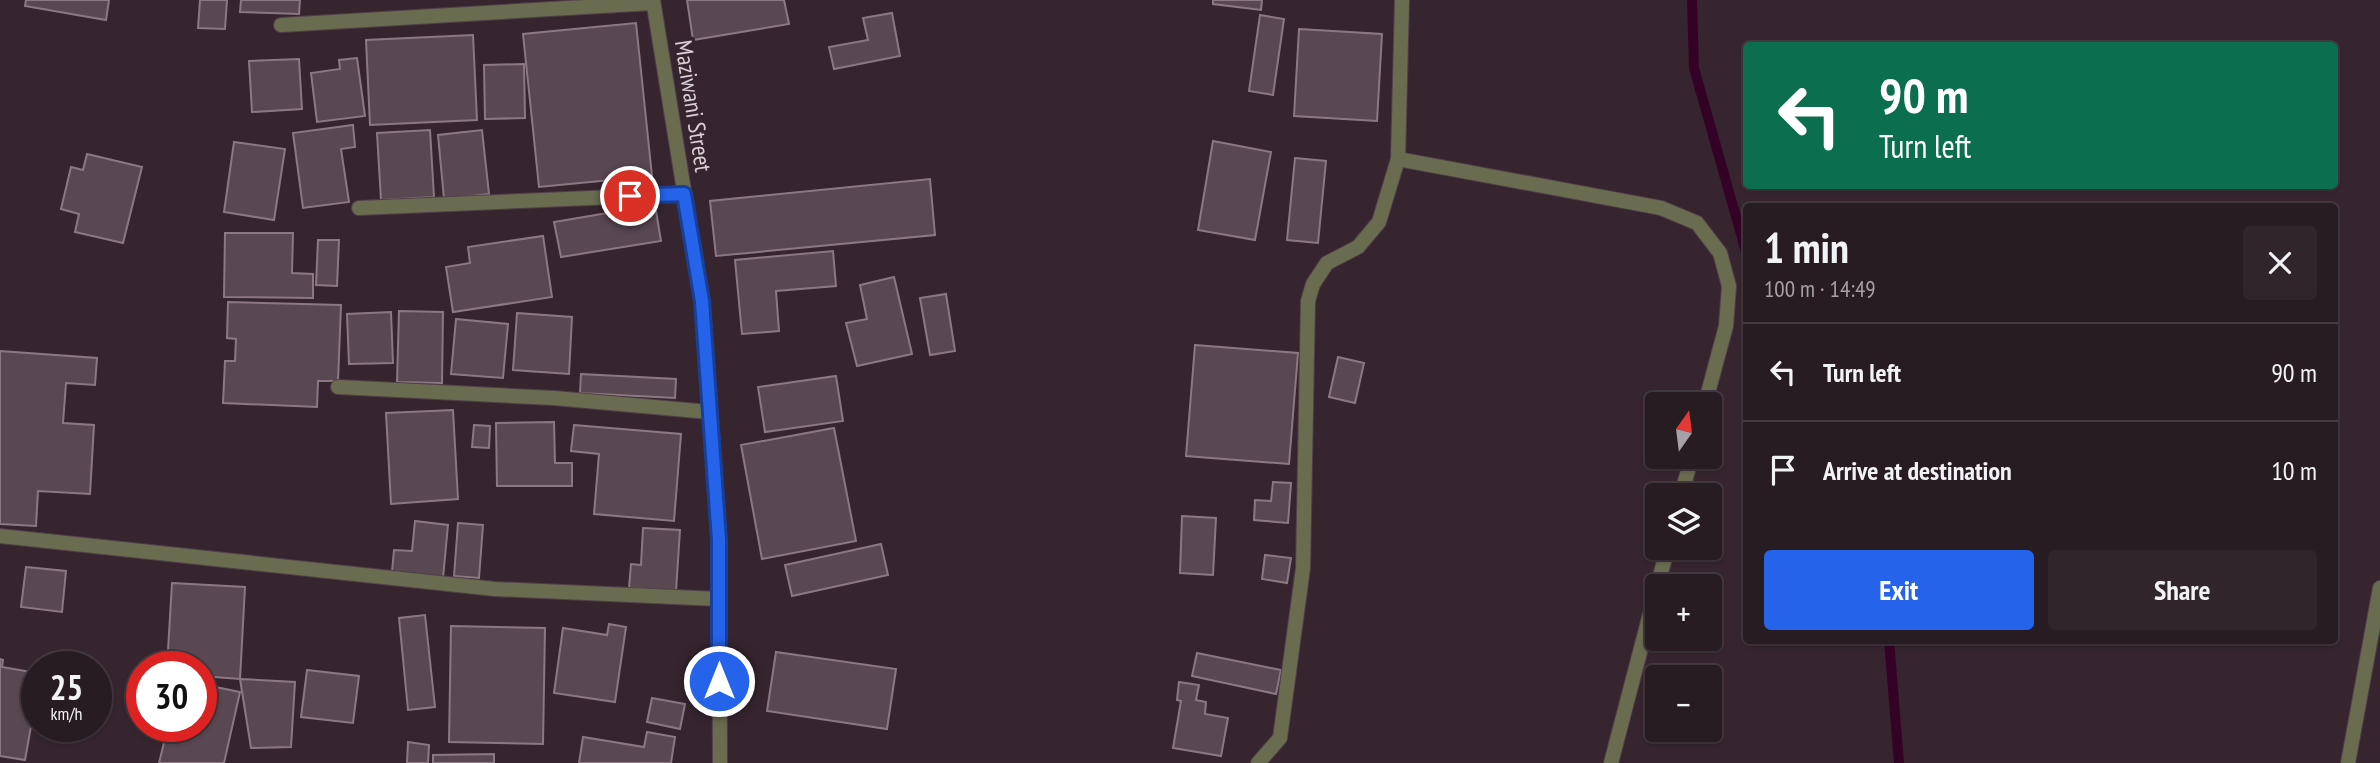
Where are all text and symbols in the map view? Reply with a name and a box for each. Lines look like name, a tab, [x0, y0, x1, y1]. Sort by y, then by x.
street label: Maziwani Street	[668, 38, 719, 174]
text: 90 m	[1879, 63, 1968, 127]
icon: left	[1764, 70, 1855, 161]
text: Turn left	[1879, 125, 1971, 167]
pin	[600, 166, 660, 226]
icon: arrive	[611, 177, 649, 215]
text: 1 min	[1764, 220, 1849, 275]
button: close	[2243, 226, 2317, 300]
text: 100 m · 14:49	[1764, 274, 1876, 303]
icon: left	[1764, 353, 1802, 391]
text: Turn left	[1823, 356, 1901, 389]
text: 90 m	[2271, 356, 2317, 389]
north arrow	[1645, 392, 1722, 469]
map controls	[1645, 392, 1722, 742]
icon: arrive	[1764, 451, 1802, 489]
text: Arrive at destination	[1823, 454, 2012, 487]
text: 10 m	[2271, 454, 2317, 487]
button: layers	[1645, 483, 1722, 560]
button: Exit	[1764, 550, 2034, 630]
button: Share	[2048, 550, 2317, 630]
button: +	[1645, 574, 1722, 651]
position arrow	[682, 644, 756, 718]
speed limit sign: 30	[126, 651, 217, 742]
text: 25	[50, 664, 83, 710]
button: −	[1645, 665, 1722, 742]
text: km/h	[51, 702, 82, 725]

